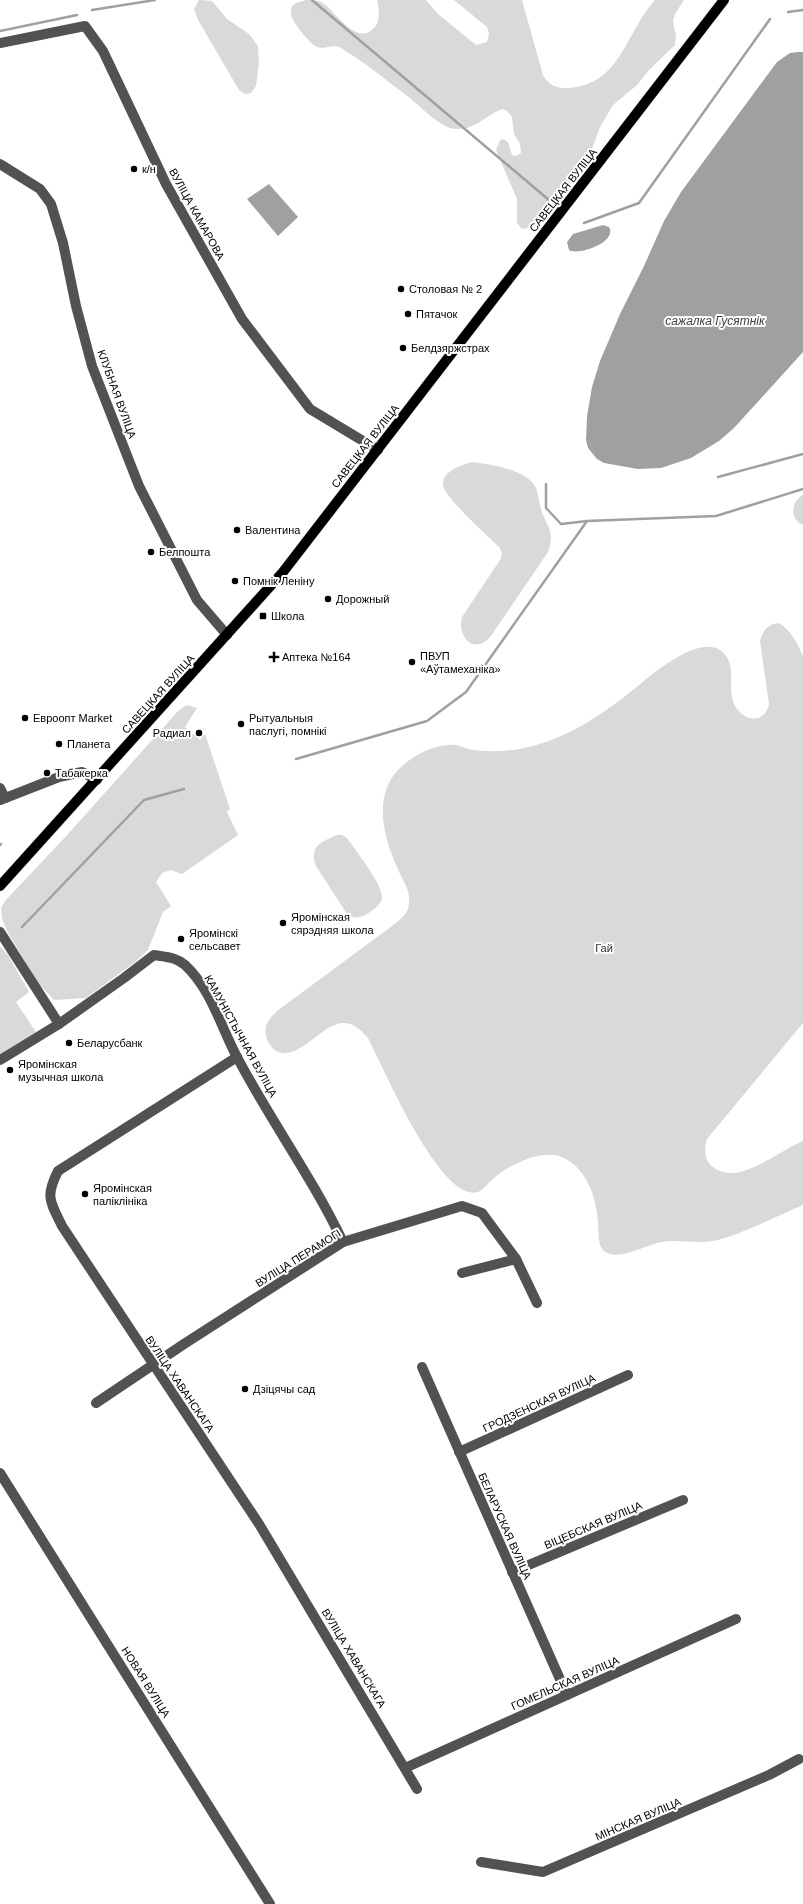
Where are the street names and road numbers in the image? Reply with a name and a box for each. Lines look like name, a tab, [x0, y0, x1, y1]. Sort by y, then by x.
street label: САВЕЦКАЯ ВУЛІЦА	[527, 146, 600, 234]
street label: ВУЛІЦА КАМАРОВА	[167, 166, 227, 262]
street label: КЛУБНАЯ ВУЛІЦА	[95, 348, 139, 441]
street label: САВЕЦКАЯ ВУЛІЦА	[329, 402, 402, 490]
street label: САВЕЦКАЯ ВУЛІЦА	[119, 652, 197, 736]
street label: КАМУНІСТЫЧНАЯ ВУЛІЦА	[202, 973, 280, 1100]
street label: ВУЛІЦА ПЕРАМОГІ	[253, 1227, 343, 1289]
street label: ВУЛІЦА ХАВАНСКАГА	[143, 1334, 217, 1435]
street label: ГРОДЗЕНСКАЯ ВУЛІЦА	[481, 1371, 598, 1434]
street label: БЕЛАРУСКАЯ ВУЛІЦА	[476, 1471, 534, 1582]
street label: ВІЦЕБСКАЯ ВУЛІЦА	[542, 1499, 644, 1551]
street label: ВУЛІЦА ХАВАНСКАГА	[320, 1606, 389, 1710]
street label: НОВАЯ ВУЛІЦА	[119, 1644, 173, 1720]
street label: ГОМЕЛЬСКАЯ ВУЛІЦА	[509, 1654, 621, 1712]
street label: МІНСКАЯ ВУЛІЦА	[593, 1795, 683, 1843]

